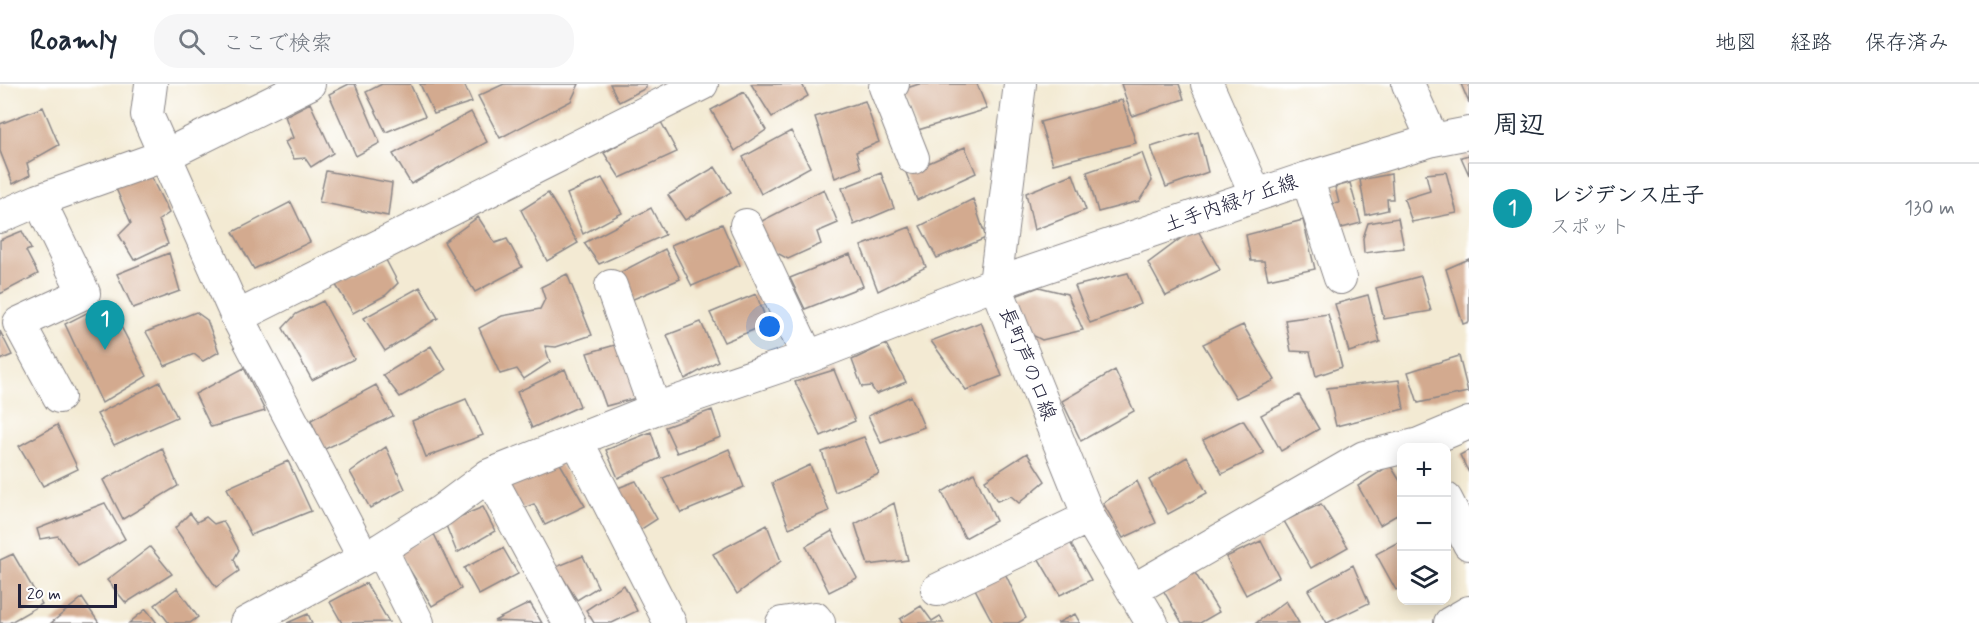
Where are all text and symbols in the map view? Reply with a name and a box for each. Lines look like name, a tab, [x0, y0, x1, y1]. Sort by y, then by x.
search box	[154, 14, 574, 68]
text: Roamly	[30, 23, 118, 60]
icon: search	[175, 25, 208, 58]
text: 地図	[1715, 29, 1757, 57]
text: 経路	[1790, 29, 1832, 57]
text: 保存済み	[1865, 29, 1949, 57]
text: ここで検索	[223, 30, 333, 58]
text: 周辺	[1493, 109, 1545, 143]
street label: 土手内緑ケ丘線	[1160, 168, 1302, 240]
text: レジデンス庄子	[1550, 182, 1704, 210]
text: 1	[1508, 195, 1517, 222]
text: 130 m	[1904, 195, 1955, 222]
text: スポット	[1550, 214, 1630, 241]
pin: 1	[86, 300, 124, 350]
street label: 長町芦の口線	[992, 303, 1062, 425]
your location	[755, 312, 784, 341]
map controls	[1397, 443, 1451, 605]
button: +	[1397, 443, 1451, 497]
button: −	[1397, 497, 1451, 551]
button: layers	[1397, 551, 1451, 605]
scale bar	[18, 581, 117, 608]
text: 20 m	[27, 584, 61, 605]

